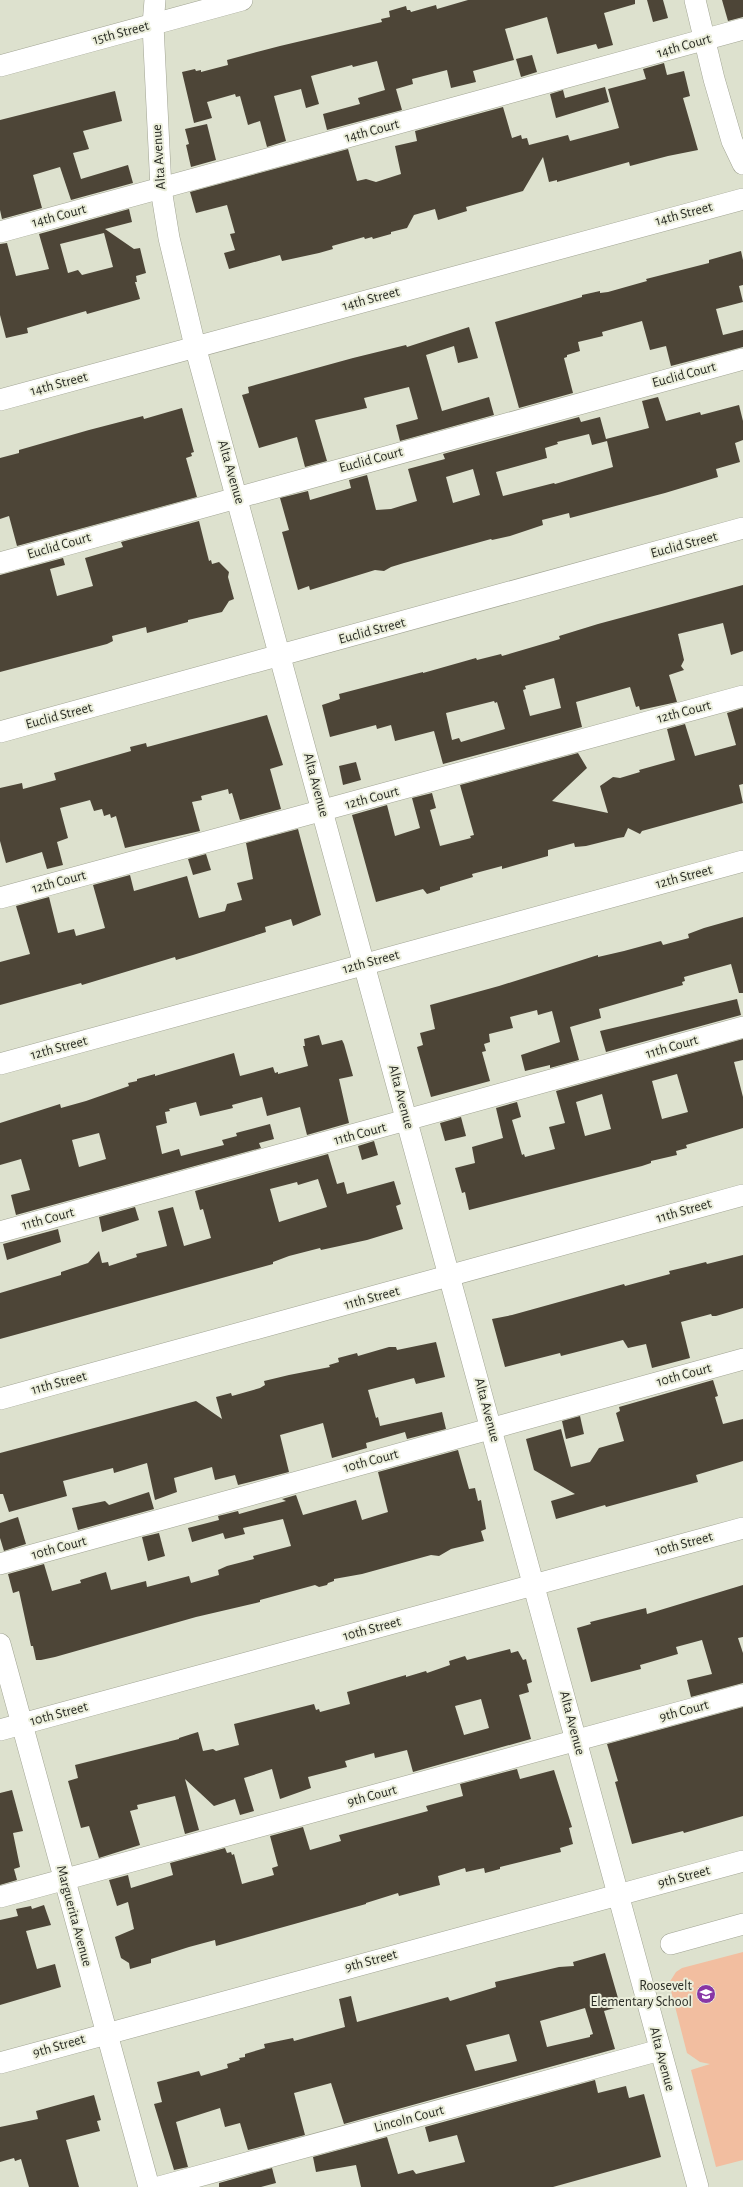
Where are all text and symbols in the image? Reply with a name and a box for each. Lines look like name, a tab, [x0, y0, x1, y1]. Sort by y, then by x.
street label: 15th Street	[91, 19, 151, 47]
street label: 14th Court	[655, 31, 713, 60]
street label: 14th Court	[343, 117, 401, 145]
street label: Alta Avenue	[150, 124, 168, 190]
street label: 14th Street	[654, 200, 715, 228]
street label: 14th Court	[30, 202, 88, 230]
street label: 14th Street	[341, 285, 402, 313]
street label: Euclid Court	[651, 360, 718, 390]
street label: 14th Street	[29, 370, 90, 398]
street label: Alta Avenue	[215, 439, 247, 505]
street label: Euclid Court	[338, 445, 405, 475]
street label: Euclid Street	[649, 529, 719, 561]
street label: Euclid Court	[26, 530, 93, 562]
street label: Euclid Street	[337, 615, 407, 647]
street label: 12th Court	[656, 698, 713, 726]
street label: Euclid Street	[24, 700, 94, 732]
street label: Alta Avenue	[301, 752, 331, 818]
street label: 12th Court	[344, 784, 401, 812]
street label: 12th Street	[654, 863, 714, 891]
street label: 12th Court	[31, 868, 88, 896]
street label: 12th Street	[341, 948, 401, 976]
street label: 11th Court	[644, 1033, 700, 1061]
street label: 12th Street	[29, 1034, 89, 1062]
street label: Alta Avenue	[386, 1064, 416, 1130]
street label: 11th Court	[332, 1120, 388, 1148]
street label: 11th Street	[655, 1196, 714, 1226]
street label: 11th Court	[20, 1205, 76, 1233]
street label: 11th Street	[343, 1284, 402, 1312]
street label: 10th Court	[655, 1361, 713, 1389]
street label: 11th Street	[30, 1369, 89, 1397]
street label: Alta Avenue	[472, 1377, 502, 1443]
street label: 10th Court	[342, 1447, 400, 1475]
street label: 10th Street	[654, 1529, 715, 1558]
street label: 10th Court	[30, 1534, 88, 1562]
street label: 10th Street	[342, 1614, 403, 1643]
street label: Alta Avenue	[557, 1690, 587, 1756]
street label: 9th Court	[658, 1698, 711, 1724]
street label: 10th Street	[29, 1699, 90, 1728]
street label: 9th Court	[346, 1783, 399, 1809]
street label: 9th Street	[656, 1863, 712, 1891]
street label: Marguerita Avenue	[54, 1864, 94, 1968]
street label: 9th Street	[343, 1947, 399, 1975]
place label: Roosevelt Elementary School	[591, 1979, 693, 2009]
school or university icon: Roosevelt Elementary School	[695, 1983, 717, 2005]
street label: Alta Avenue	[647, 2026, 677, 2092]
street label: 9th Street	[31, 2032, 87, 2060]
street label: Lincoln Court	[373, 2103, 446, 2135]

